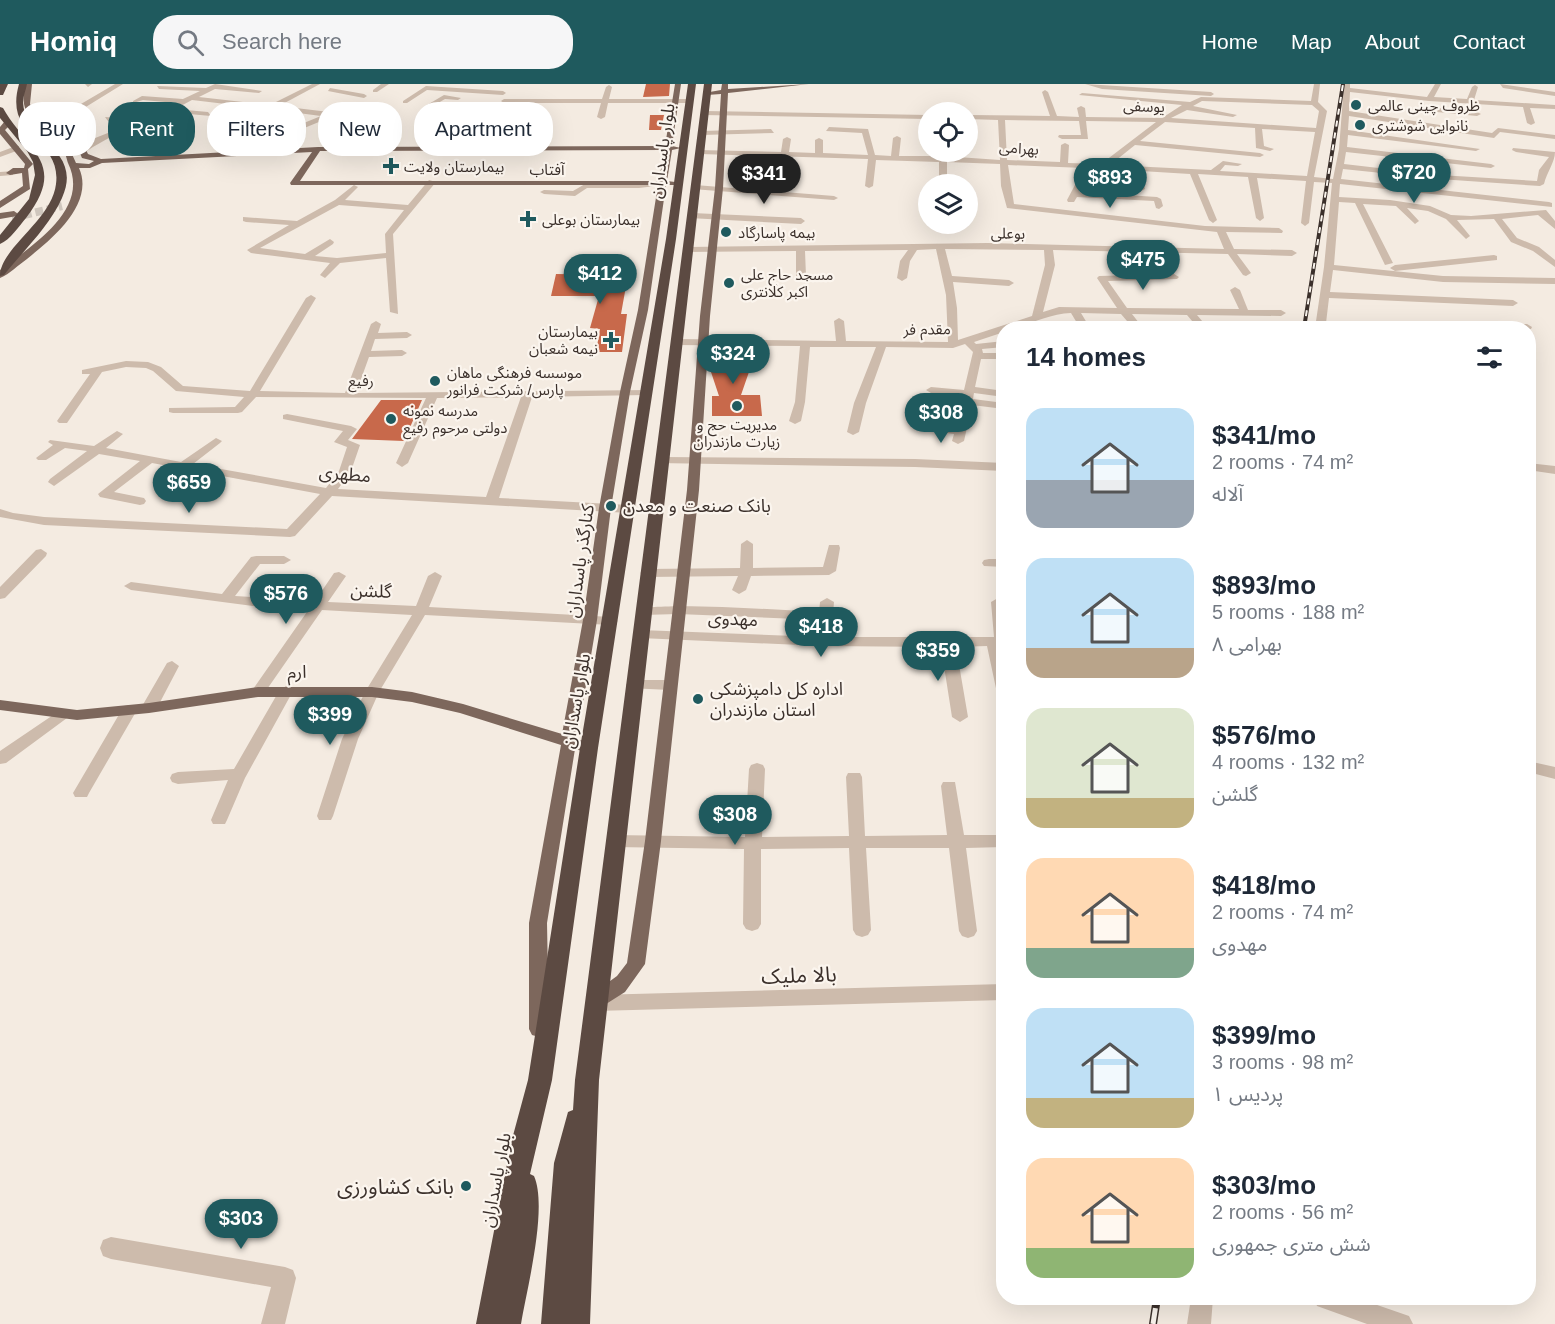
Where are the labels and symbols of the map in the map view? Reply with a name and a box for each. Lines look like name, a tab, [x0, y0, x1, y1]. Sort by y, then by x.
street label: یوسفی	[1123, 97, 1165, 116]
place label: ظروف چینی عالمی	[1368, 97, 1480, 116]
marker: ظروف چینی عالمی	[1349, 98, 1363, 112]
street label: بلوار پاسداران	[645, 102, 680, 200]
place label: نانوایی شوشتری	[1372, 117, 1468, 135]
marker: نانوایی شوشتری	[1353, 118, 1367, 132]
street label: بهرامی	[999, 138, 1039, 159]
pin: $720	[1378, 153, 1450, 204]
pin: $341	[728, 154, 800, 205]
marker: بیمارستان ولایت	[382, 157, 400, 175]
place label: بیمارستان ولایت	[404, 158, 504, 176]
pin: $893	[1074, 158, 1146, 209]
street label: آفتاب	[529, 161, 565, 178]
marker: بیمارستان بوعلی	[519, 210, 537, 228]
place label: بیمارستان بوعلی	[542, 211, 640, 229]
place label: بیمه پاسارگاد	[738, 224, 815, 243]
street label: بوعلی	[991, 224, 1025, 243]
marker: بیمه پاسارگاد	[719, 225, 733, 239]
pin: $475	[1107, 240, 1179, 291]
pin: $412	[564, 254, 636, 305]
place label: مسجد حاج علی اکبر کلانتری	[741, 266, 833, 301]
marker: مسجد حاج علی اکبر کلانتری	[722, 276, 736, 290]
street label: مقدم فر	[902, 320, 951, 341]
place label: بیمارستان نیمه شعبان	[529, 323, 598, 358]
marker: بیمارستان نیمه شعبان	[602, 331, 620, 349]
pin: $324	[697, 334, 769, 385]
place label: موسسه فرهنگی ماهان پارس/ شرکت فرانور	[446, 364, 582, 400]
street label: رفیع	[348, 372, 374, 393]
marker: موسسه فرهنگی ماهان پارس/ شرکت فرانور	[428, 374, 442, 388]
pin: $308	[905, 393, 977, 444]
marker: مدیریت حج و زیارت مازندران	[730, 399, 744, 413]
place label: مدرسه نمونه دولتی مرحوم رفیع	[403, 402, 507, 440]
marker: مدرسه نمونه دولتی مرحوم رفیع	[384, 412, 398, 426]
place label: مدیریت حج و زیارت مازندران	[694, 416, 780, 451]
street label: مطهری	[318, 462, 372, 487]
pin: $659	[153, 463, 225, 514]
place label: بانک صنعت و معدن	[623, 496, 771, 517]
marker: بانک صنعت و معدن	[604, 499, 618, 513]
street label: کنارگذر پاسداران	[562, 502, 599, 619]
pin: $576	[250, 574, 322, 625]
street label: گلشن	[350, 580, 393, 603]
pin: $418	[785, 607, 857, 658]
street label: مهدوی	[708, 608, 758, 631]
pin: $359	[902, 631, 974, 682]
street label: بلوار پاسداران	[558, 652, 595, 750]
street label: ارم	[288, 662, 306, 686]
place label: اداره کل دامپزشکی استان مازندران	[710, 679, 843, 721]
marker: اداره کل دامپزشکی استان مازندران	[691, 692, 705, 706]
pin: $399	[294, 695, 366, 746]
pin: $308	[699, 795, 771, 846]
street label: بالا ملیک	[761, 962, 837, 988]
street label: بلوار پاسداران	[477, 1131, 516, 1229]
place label: بانک کشاورزی	[337, 1175, 454, 1199]
marker: بانک کشاورزی	[459, 1179, 473, 1193]
pin: $303	[205, 1199, 277, 1250]

